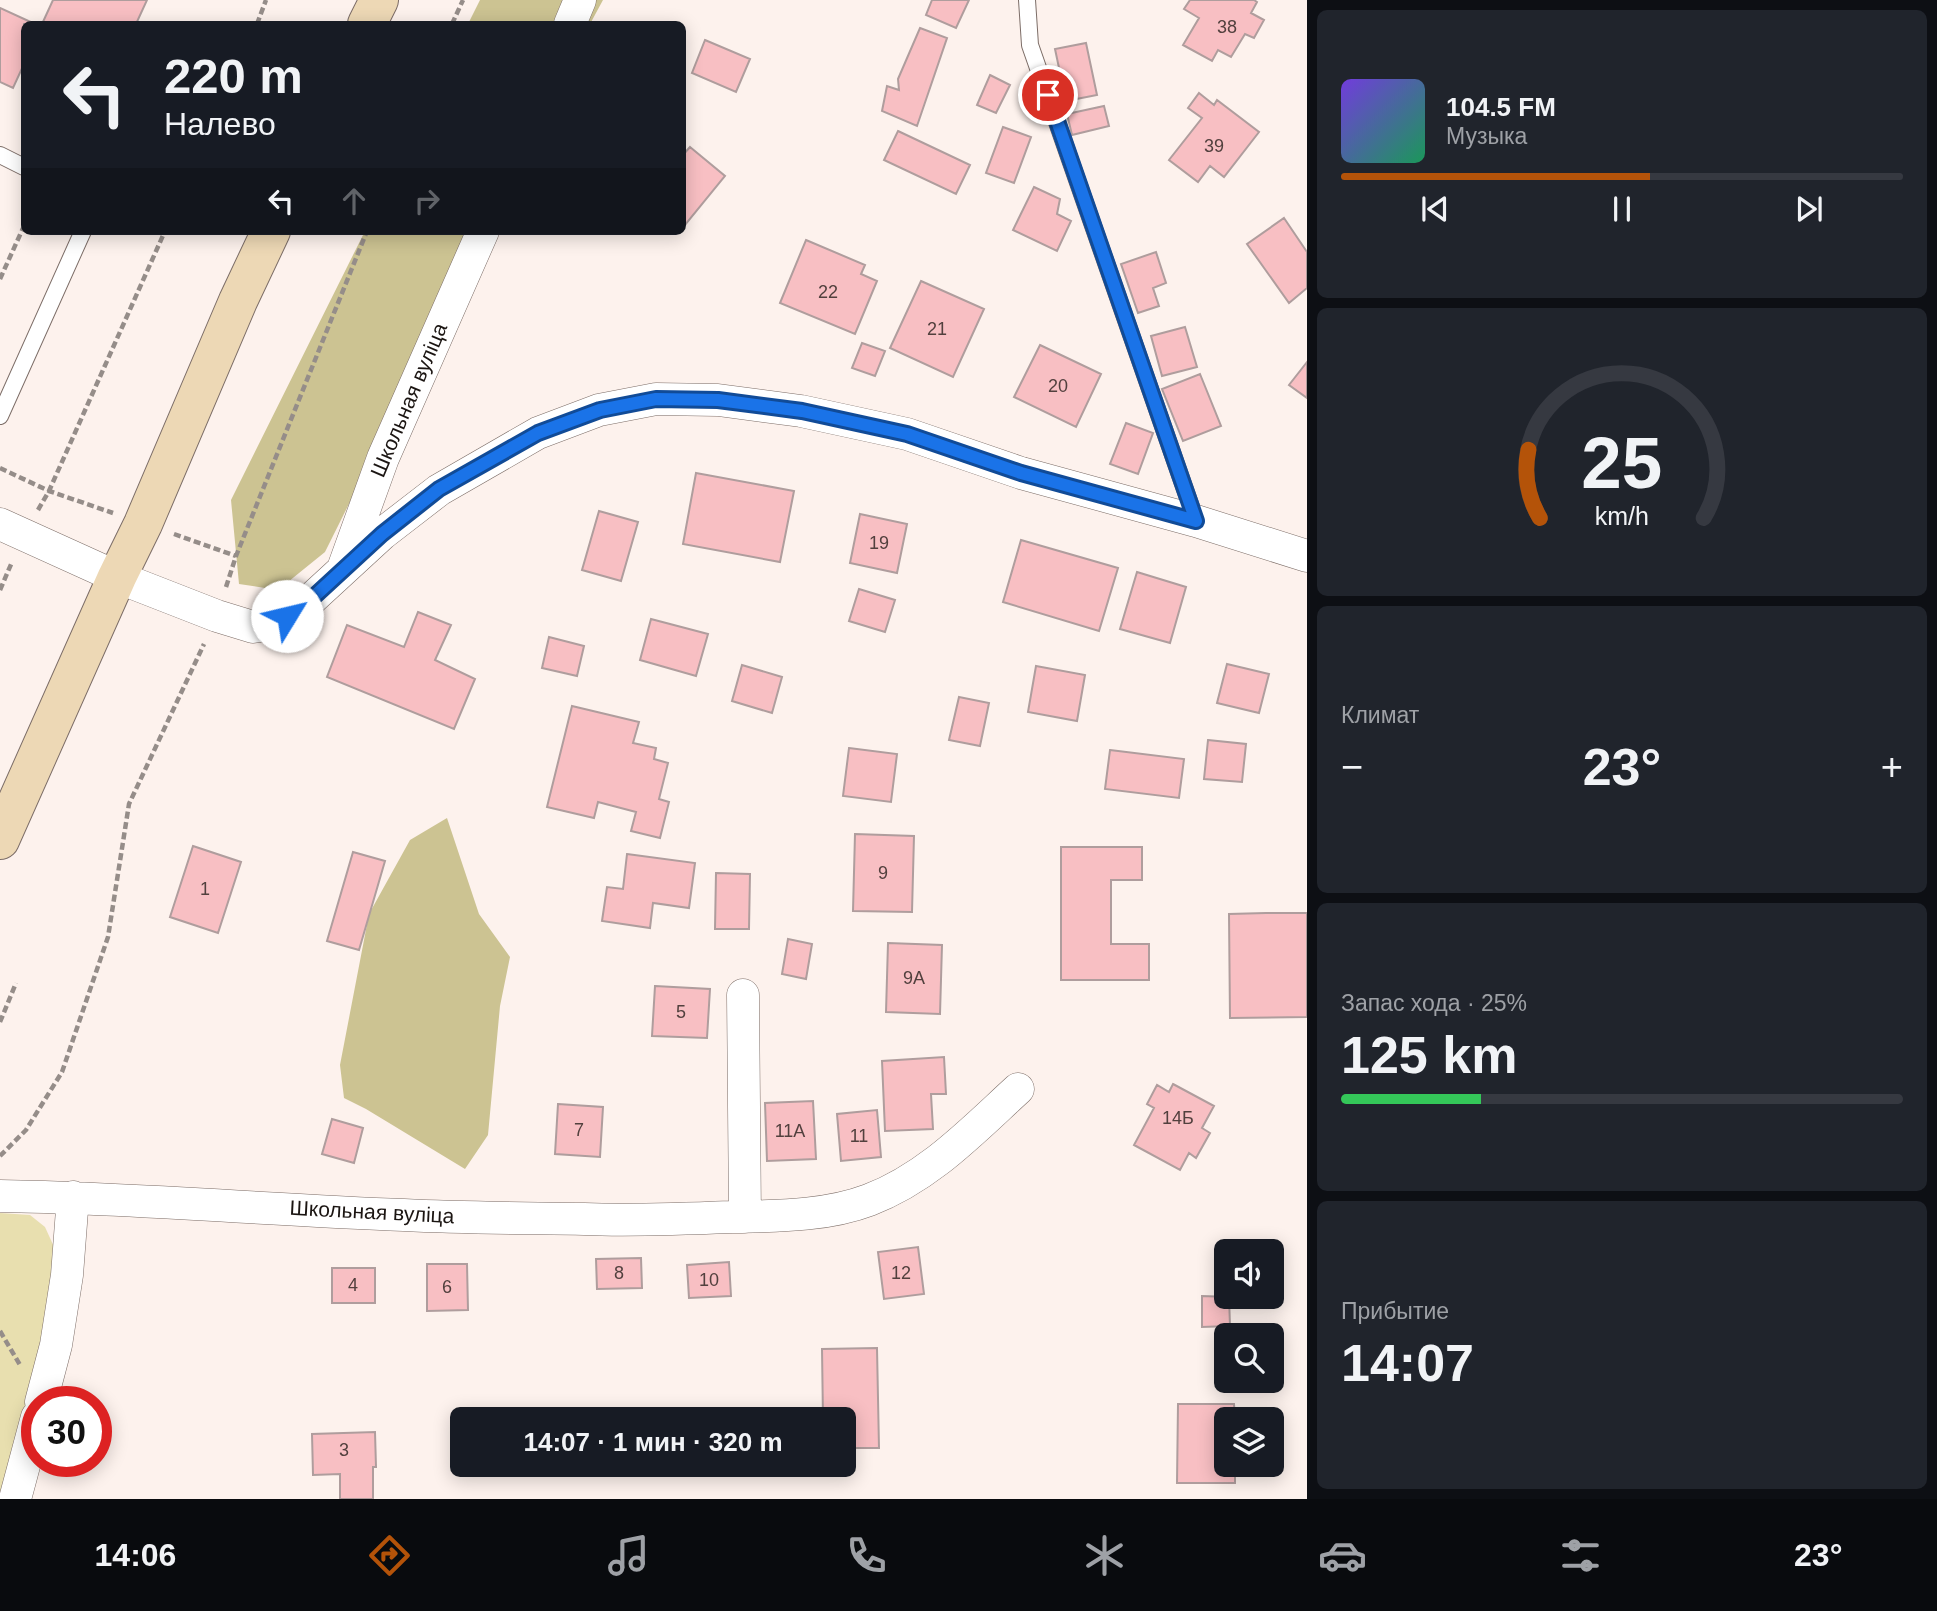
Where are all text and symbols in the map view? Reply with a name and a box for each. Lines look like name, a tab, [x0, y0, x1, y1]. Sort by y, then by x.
house number: 38	[1217, 17, 1237, 37]
icon: left	[49, 49, 140, 140]
text: 220 m	[164, 49, 303, 103]
pin	[1018, 65, 1078, 125]
icon: arrive	[1029, 76, 1067, 114]
text: 104.5 FM	[1446, 92, 1556, 122]
text: Налево	[164, 106, 276, 142]
text: Музыка	[1446, 123, 1527, 149]
house number: 39	[1204, 136, 1224, 156]
icon: left	[262, 182, 300, 220]
icon: ahead	[335, 182, 373, 220]
icon: right	[408, 182, 446, 220]
icon: previous	[1416, 190, 1454, 228]
icon: pause	[1603, 190, 1641, 228]
icon: next	[1790, 190, 1828, 228]
house number: 22	[818, 282, 838, 302]
street label: Школьная вуліца	[366, 319, 451, 480]
house number: 21	[927, 319, 947, 339]
house number: 20	[1048, 376, 1068, 396]
text: 25	[1582, 422, 1662, 503]
text: km/h	[1595, 501, 1649, 529]
house number: 19	[869, 533, 889, 553]
position arrow	[250, 579, 324, 653]
text: Климат	[1341, 702, 1419, 728]
text: 23°	[1583, 738, 1661, 796]
text: −	[1341, 746, 1363, 788]
text: +	[1881, 746, 1903, 788]
house number: 9	[878, 863, 888, 883]
house number: 1	[200, 879, 210, 899]
house number: 9А	[903, 968, 925, 988]
text: Запас хода · 25%	[1341, 990, 1527, 1016]
house number: 5	[676, 1002, 686, 1022]
text: 125 km	[1341, 1026, 1517, 1084]
house number: 14Б	[1162, 1108, 1194, 1128]
house number: 7	[574, 1120, 584, 1140]
house number: 11А	[775, 1121, 805, 1141]
house number: 11	[850, 1126, 868, 1146]
street label: Школьная вуліца	[289, 1196, 455, 1227]
map controls	[1214, 1239, 1284, 1477]
button: sound	[1214, 1239, 1284, 1309]
house number: 8	[614, 1263, 624, 1283]
house number: 12	[891, 1263, 911, 1283]
house number: 10	[699, 1270, 719, 1290]
house number: 4	[348, 1275, 358, 1295]
house number: 6	[442, 1277, 452, 1297]
text: Прибытие	[1341, 1298, 1449, 1324]
button: search	[1214, 1323, 1284, 1393]
text: 14:07	[1341, 1334, 1474, 1392]
speed limit sign: 30	[21, 1386, 112, 1477]
button: layers	[1214, 1407, 1284, 1477]
text: 14:07 · 1 мин · 320 m	[523, 1427, 783, 1457]
house number: 3	[339, 1440, 349, 1460]
icon: directions	[365, 1531, 414, 1580]
icon: music	[604, 1531, 653, 1580]
icon: phone	[842, 1531, 891, 1580]
icon: climate	[1080, 1531, 1129, 1580]
icon: car	[1318, 1531, 1367, 1580]
icon: filters	[1556, 1531, 1605, 1580]
text: 14:06	[95, 1537, 176, 1573]
text: 23°	[1794, 1537, 1842, 1573]

